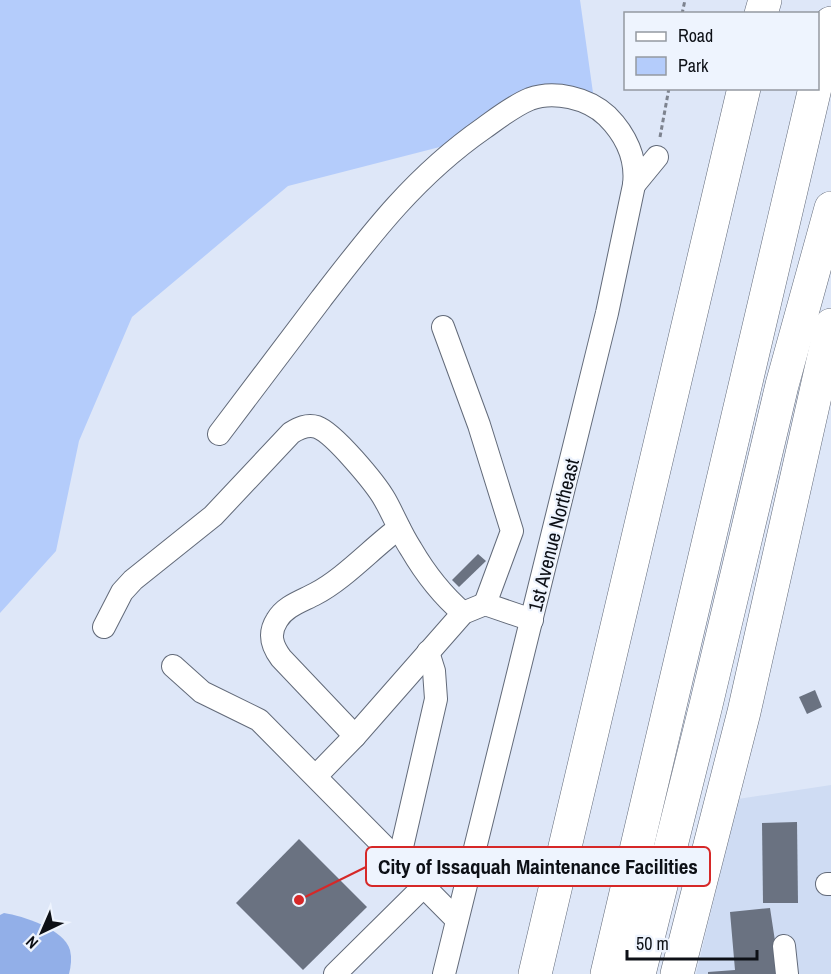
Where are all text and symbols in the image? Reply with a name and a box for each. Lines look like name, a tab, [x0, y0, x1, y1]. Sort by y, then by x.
legend	[624, 12, 819, 90]
text: Road	[678, 23, 713, 48]
text: Park	[678, 53, 709, 78]
street label: 1st Avenue Northeast	[521, 455, 585, 614]
callout: City of Issaquah Maintenance Facilities	[366, 847, 710, 886]
text: City of Issaquah Maintenance Facilities	[378, 852, 698, 881]
north arrow	[12, 902, 72, 962]
scale bar	[627, 923, 758, 961]
text: 50 m	[636, 931, 669, 956]
text: N	[21, 932, 43, 954]

